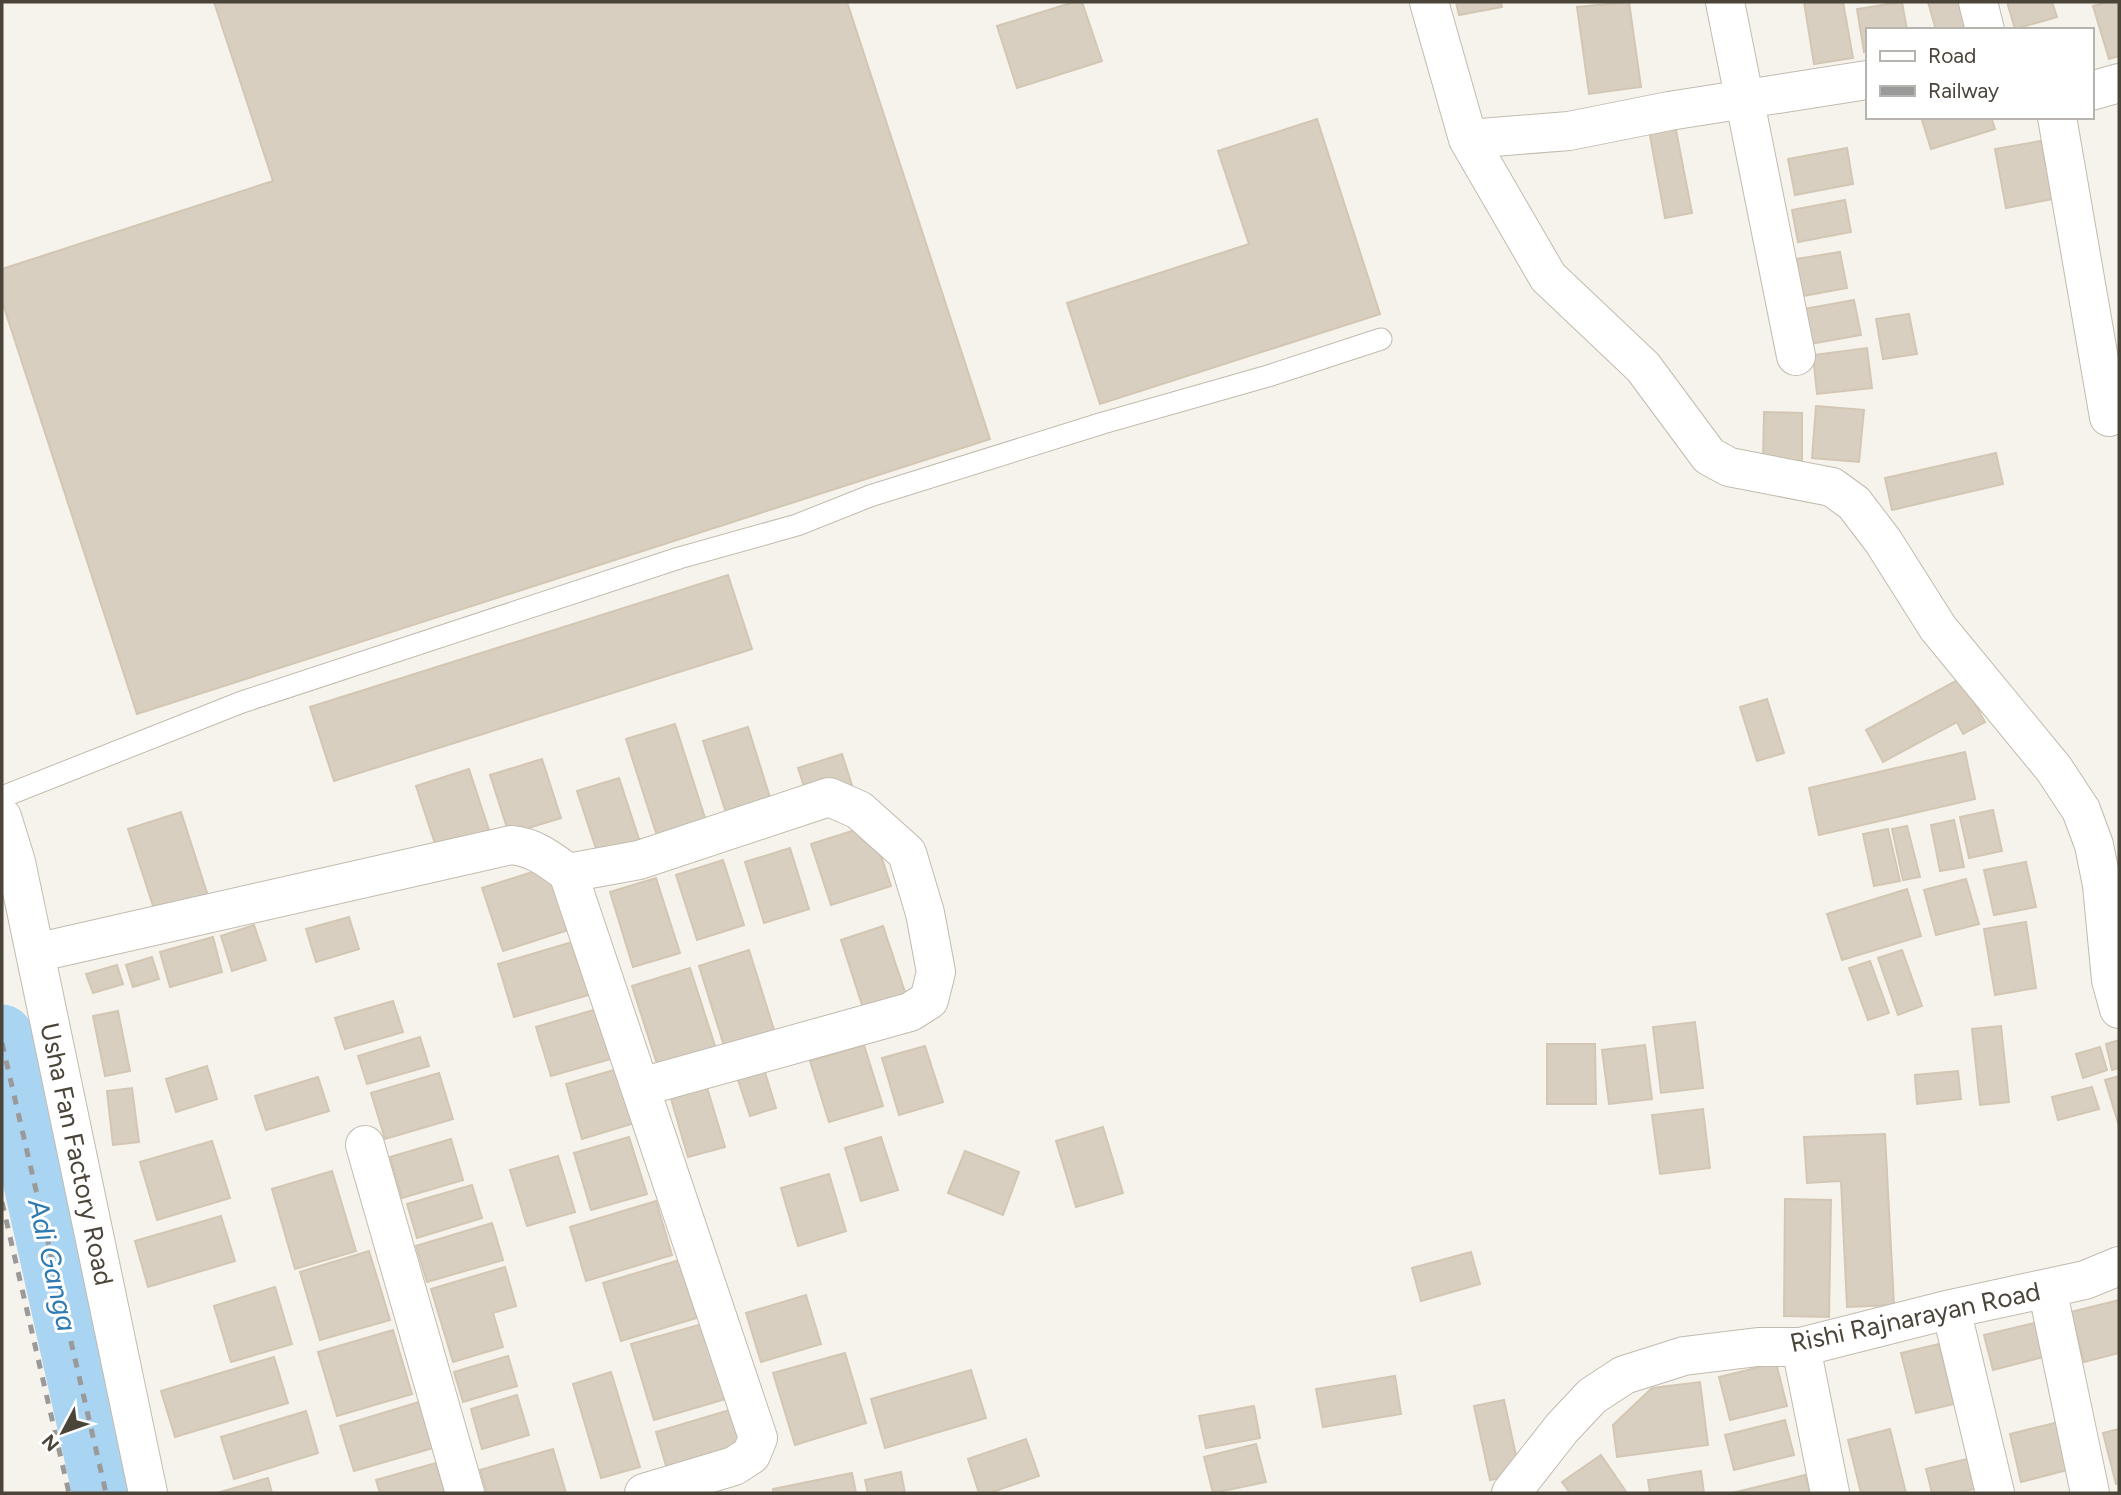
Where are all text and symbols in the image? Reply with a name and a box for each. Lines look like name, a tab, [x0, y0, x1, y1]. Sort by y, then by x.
legend	[1866, 28, 2093, 119]
text: Road	[1928, 43, 1976, 68]
text: Railway	[1928, 78, 1999, 103]
street label: Usha Fan Factory Road	[34, 1020, 120, 1288]
water label: Adi Ganga	[21, 1194, 85, 1335]
street label: Rishi Rajnarayan Road	[1787, 1275, 2043, 1359]
north arrow	[28, 1397, 98, 1467]
text: N	[37, 1430, 64, 1456]

